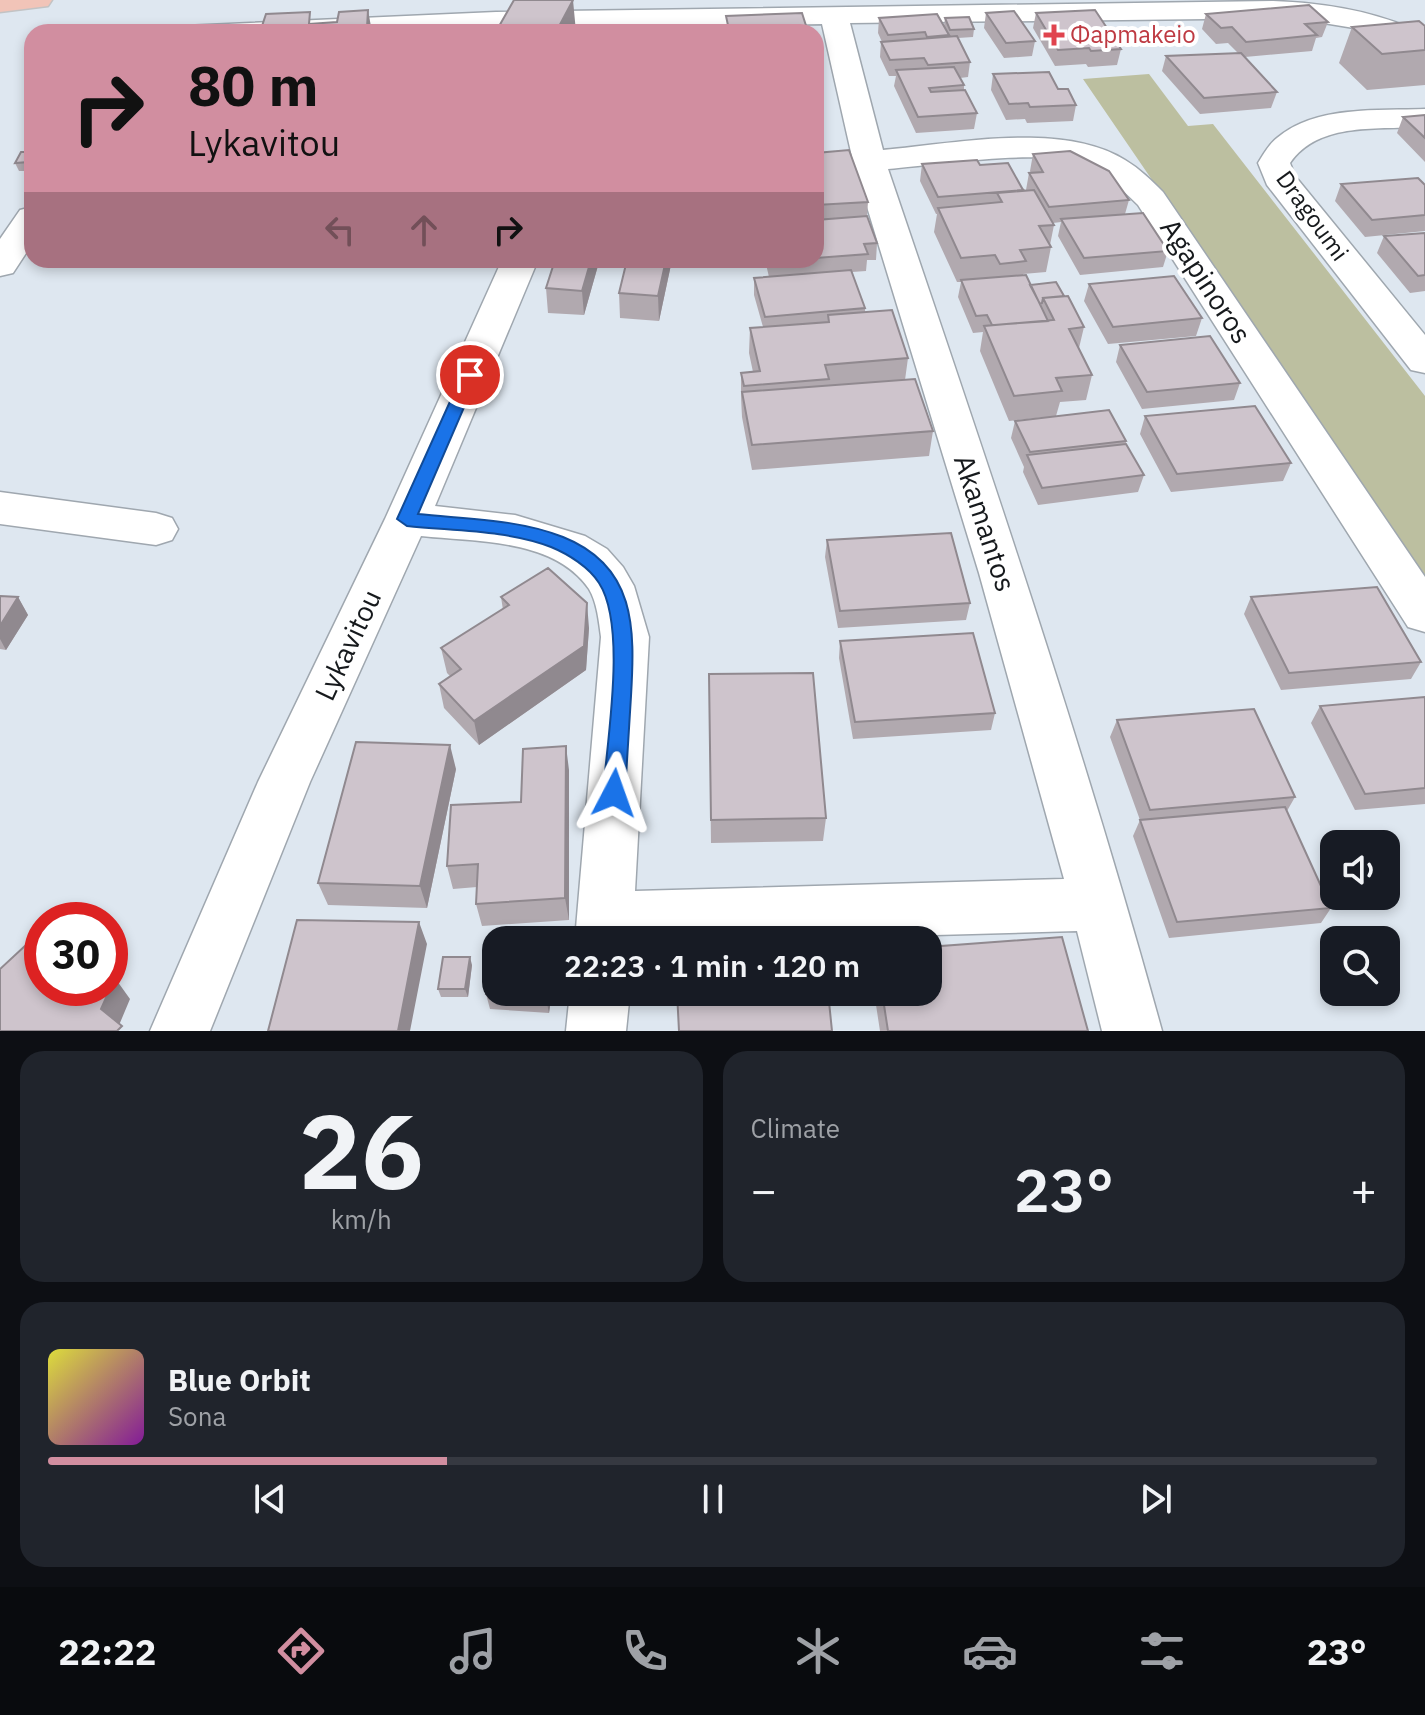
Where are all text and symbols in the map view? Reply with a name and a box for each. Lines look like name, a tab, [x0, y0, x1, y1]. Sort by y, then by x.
place label: Φapmakeio	[1070, 18, 1196, 50]
marker: Φapmakeio	[1045, 26, 1063, 44]
text: 80 m	[188, 49, 318, 121]
icon: right	[56, 56, 160, 160]
text: Lykavitou	[188, 119, 340, 166]
street label: Dragoumi	[1269, 164, 1356, 267]
icon: left	[318, 208, 362, 252]
icon: ahead	[402, 208, 446, 252]
icon: right	[486, 208, 530, 252]
street label: Agapinoros	[1152, 211, 1261, 350]
pin	[436, 341, 504, 409]
icon: arrive	[448, 353, 492, 397]
street label: Akamantos	[946, 450, 1025, 596]
street label: Lykavitou	[306, 583, 389, 706]
position arrow	[572, 751, 656, 835]
map controls	[1320, 830, 1400, 1006]
button: sound	[1320, 830, 1400, 910]
speed limit sign: 30	[24, 902, 128, 1006]
button: search	[1320, 926, 1400, 1006]
text: 22:23 · 1 min · 120 m	[564, 946, 860, 985]
text: 26	[299, 1082, 424, 1218]
text: Climate	[751, 1111, 840, 1145]
text: 23°	[1014, 1150, 1114, 1229]
text: −	[751, 1161, 777, 1218]
text: +	[1351, 1161, 1377, 1218]
text: km/h	[331, 1202, 392, 1236]
text: Blue Orbit	[168, 1360, 311, 1399]
text: Sona	[168, 1399, 226, 1433]
icon: previous	[248, 1477, 292, 1521]
icon: pause	[691, 1477, 735, 1521]
icon: next	[1134, 1477, 1178, 1521]
icon: directions	[273, 1623, 329, 1679]
icon: music	[445, 1623, 501, 1679]
icon: phone	[617, 1623, 673, 1679]
icon: climate	[790, 1623, 846, 1679]
icon: car	[962, 1623, 1018, 1679]
icon: filters	[1134, 1623, 1190, 1679]
text: 22:22	[58, 1628, 156, 1675]
text: 23°	[1307, 1628, 1367, 1675]

